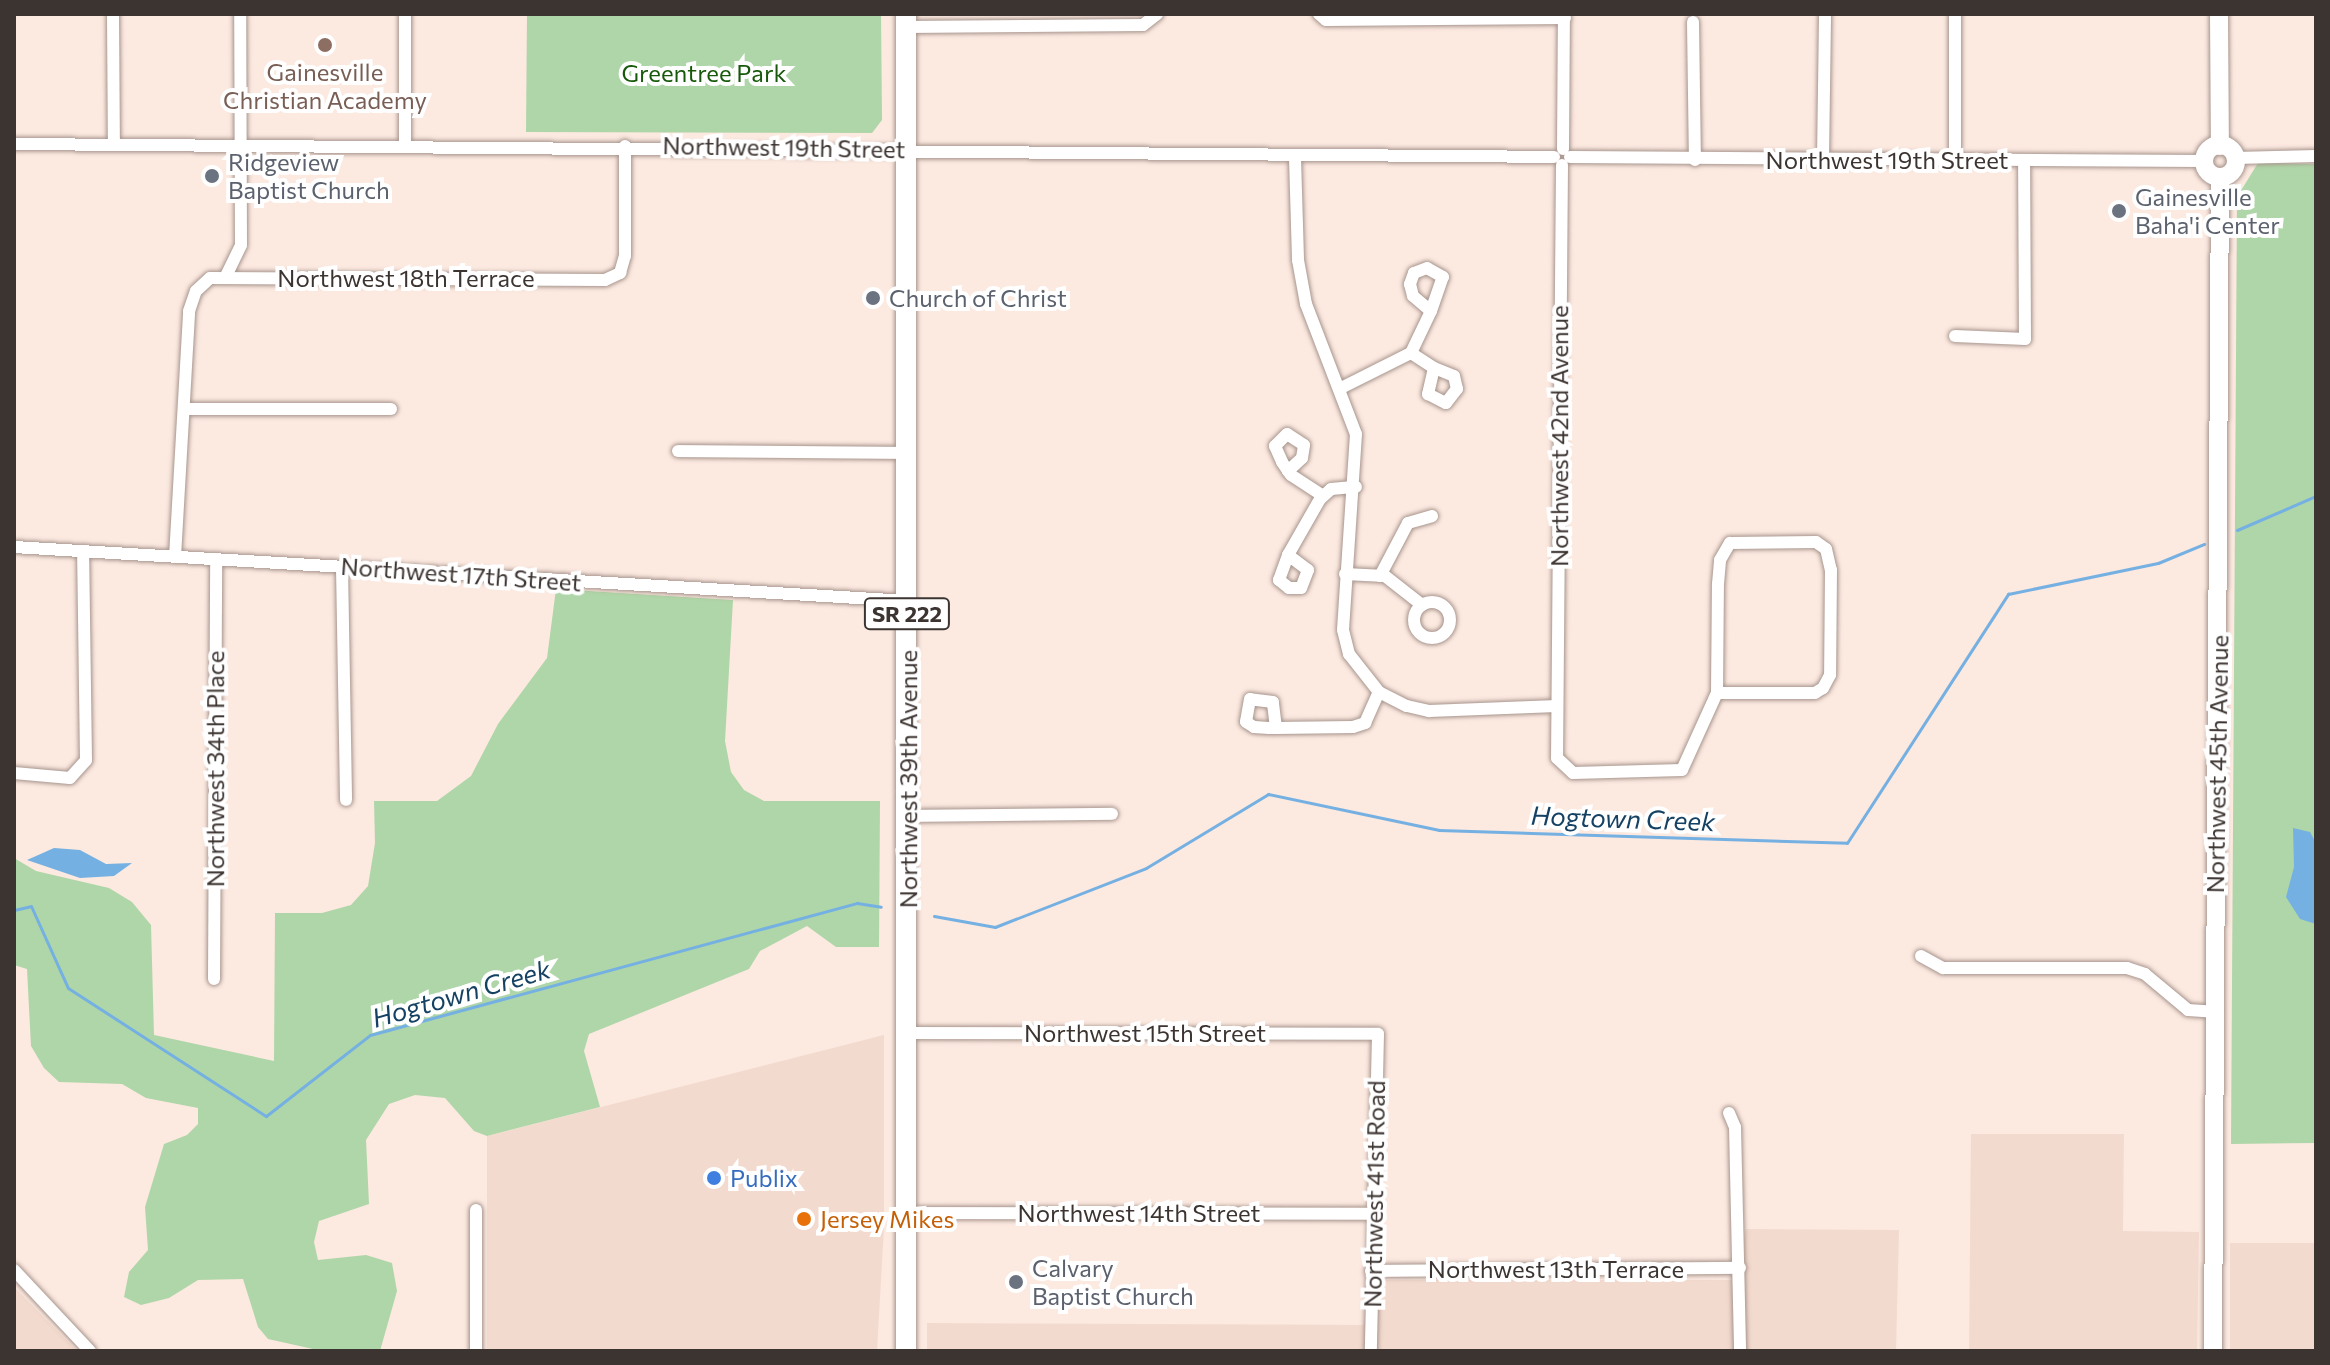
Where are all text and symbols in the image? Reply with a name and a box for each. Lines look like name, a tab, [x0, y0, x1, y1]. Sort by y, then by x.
marker: Gainesville Christian Academy	[316, 36, 334, 54]
place label: Gainesville Christian Academy	[223, 58, 427, 114]
park label: Greentree Park	[622, 59, 786, 87]
street label: Northwest 19th Street	[662, 130, 906, 164]
street label: Northwest 19th Street	[1766, 146, 2008, 174]
place label: Ridgeview Baptist Church	[228, 148, 390, 204]
marker: Ridgeview Baptist Church	[203, 167, 221, 185]
place label: Gainesville Baha'i Center	[2135, 183, 2280, 239]
marker: Gainesville Baha'i Center	[2110, 202, 2128, 220]
street label: Northwest 18th Terrace	[277, 264, 535, 292]
place label: Church of Christ	[889, 284, 1067, 312]
marker: Church of Christ	[864, 289, 882, 307]
street label: Northwest 42nd Avenue	[1545, 305, 1573, 567]
street label: Northwest 17th Street	[340, 551, 582, 597]
road number: SR 222	[863, 596, 951, 632]
street label: Northwest 45th Avenue	[2200, 635, 2234, 893]
street label: Northwest 39th Avenue	[894, 650, 922, 908]
street label: Northwest 34th Place	[201, 651, 229, 887]
water label: Hogtown Creek	[1530, 799, 1716, 837]
water label: Hogtown Creek	[368, 953, 554, 1033]
street label: Northwest 15th Street	[1024, 1019, 1266, 1047]
street label: Northwest 41st Road	[1358, 1080, 1390, 1308]
place label: Publix	[730, 1164, 798, 1192]
marker: Publix	[705, 1169, 723, 1187]
street label: Northwest 14th Street	[1018, 1199, 1260, 1227]
place label: Jersey Mikes	[820, 1205, 954, 1233]
marker: Jersey Mikes	[795, 1210, 813, 1228]
place label: Calvary Baptist Church	[1032, 1254, 1194, 1310]
street label: Northwest 13th Terrace	[1428, 1255, 1684, 1283]
marker: Calvary Baptist Church	[1007, 1273, 1025, 1291]

